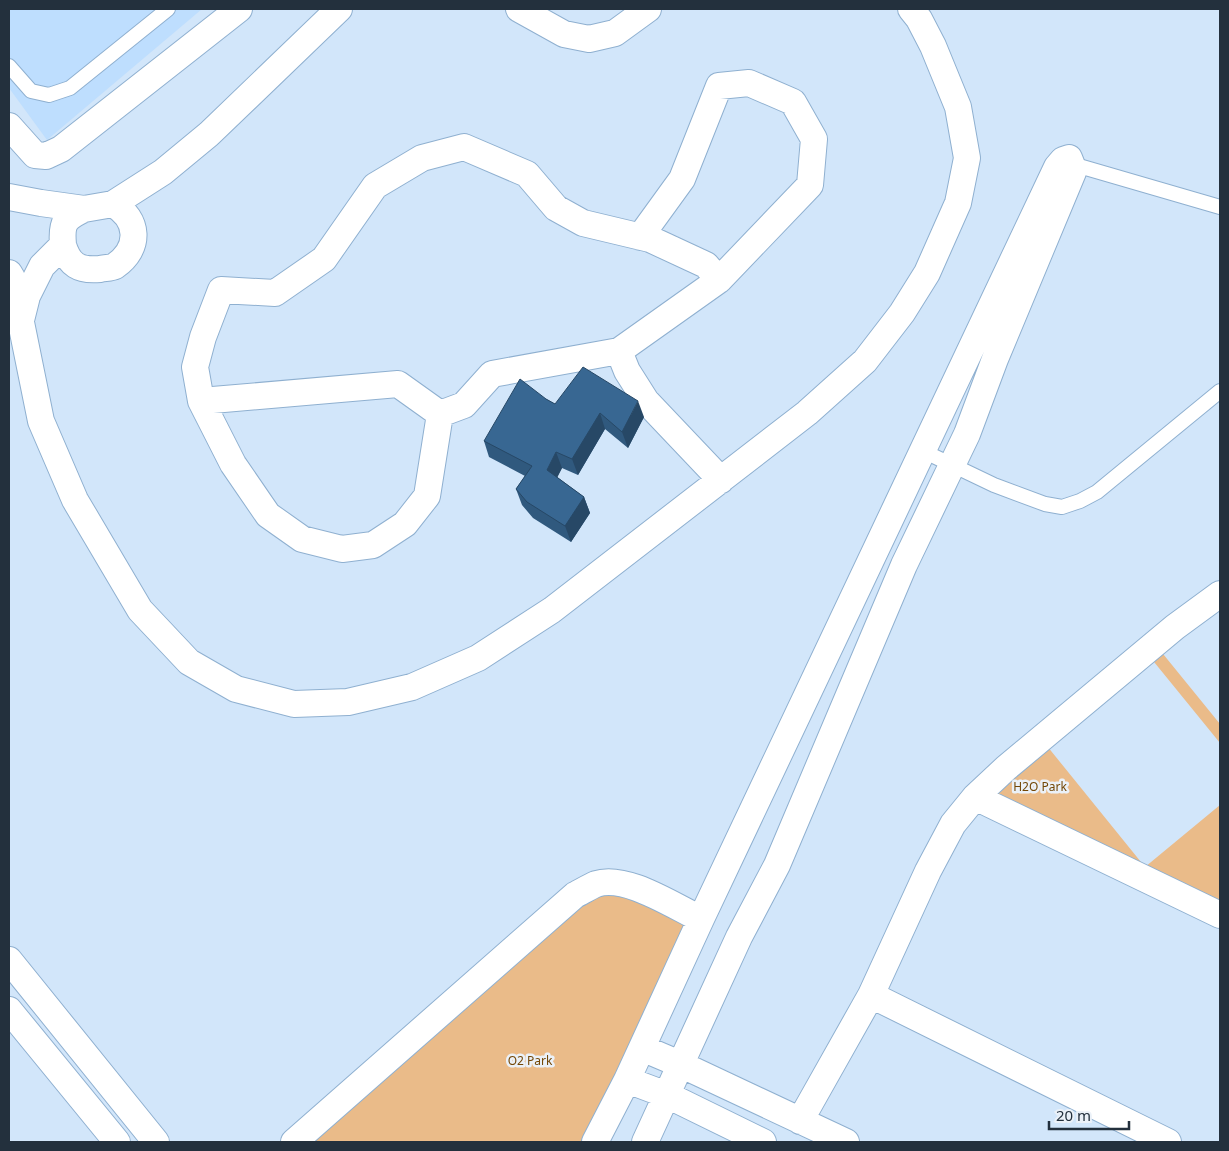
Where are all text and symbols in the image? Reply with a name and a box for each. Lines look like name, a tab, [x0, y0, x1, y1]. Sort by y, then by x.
park label: H2O Park	[1013, 778, 1067, 795]
park label: O2 Park	[508, 1052, 553, 1069]
scale bar	[1049, 1098, 1129, 1130]
text: 20 m	[1056, 1105, 1091, 1125]

